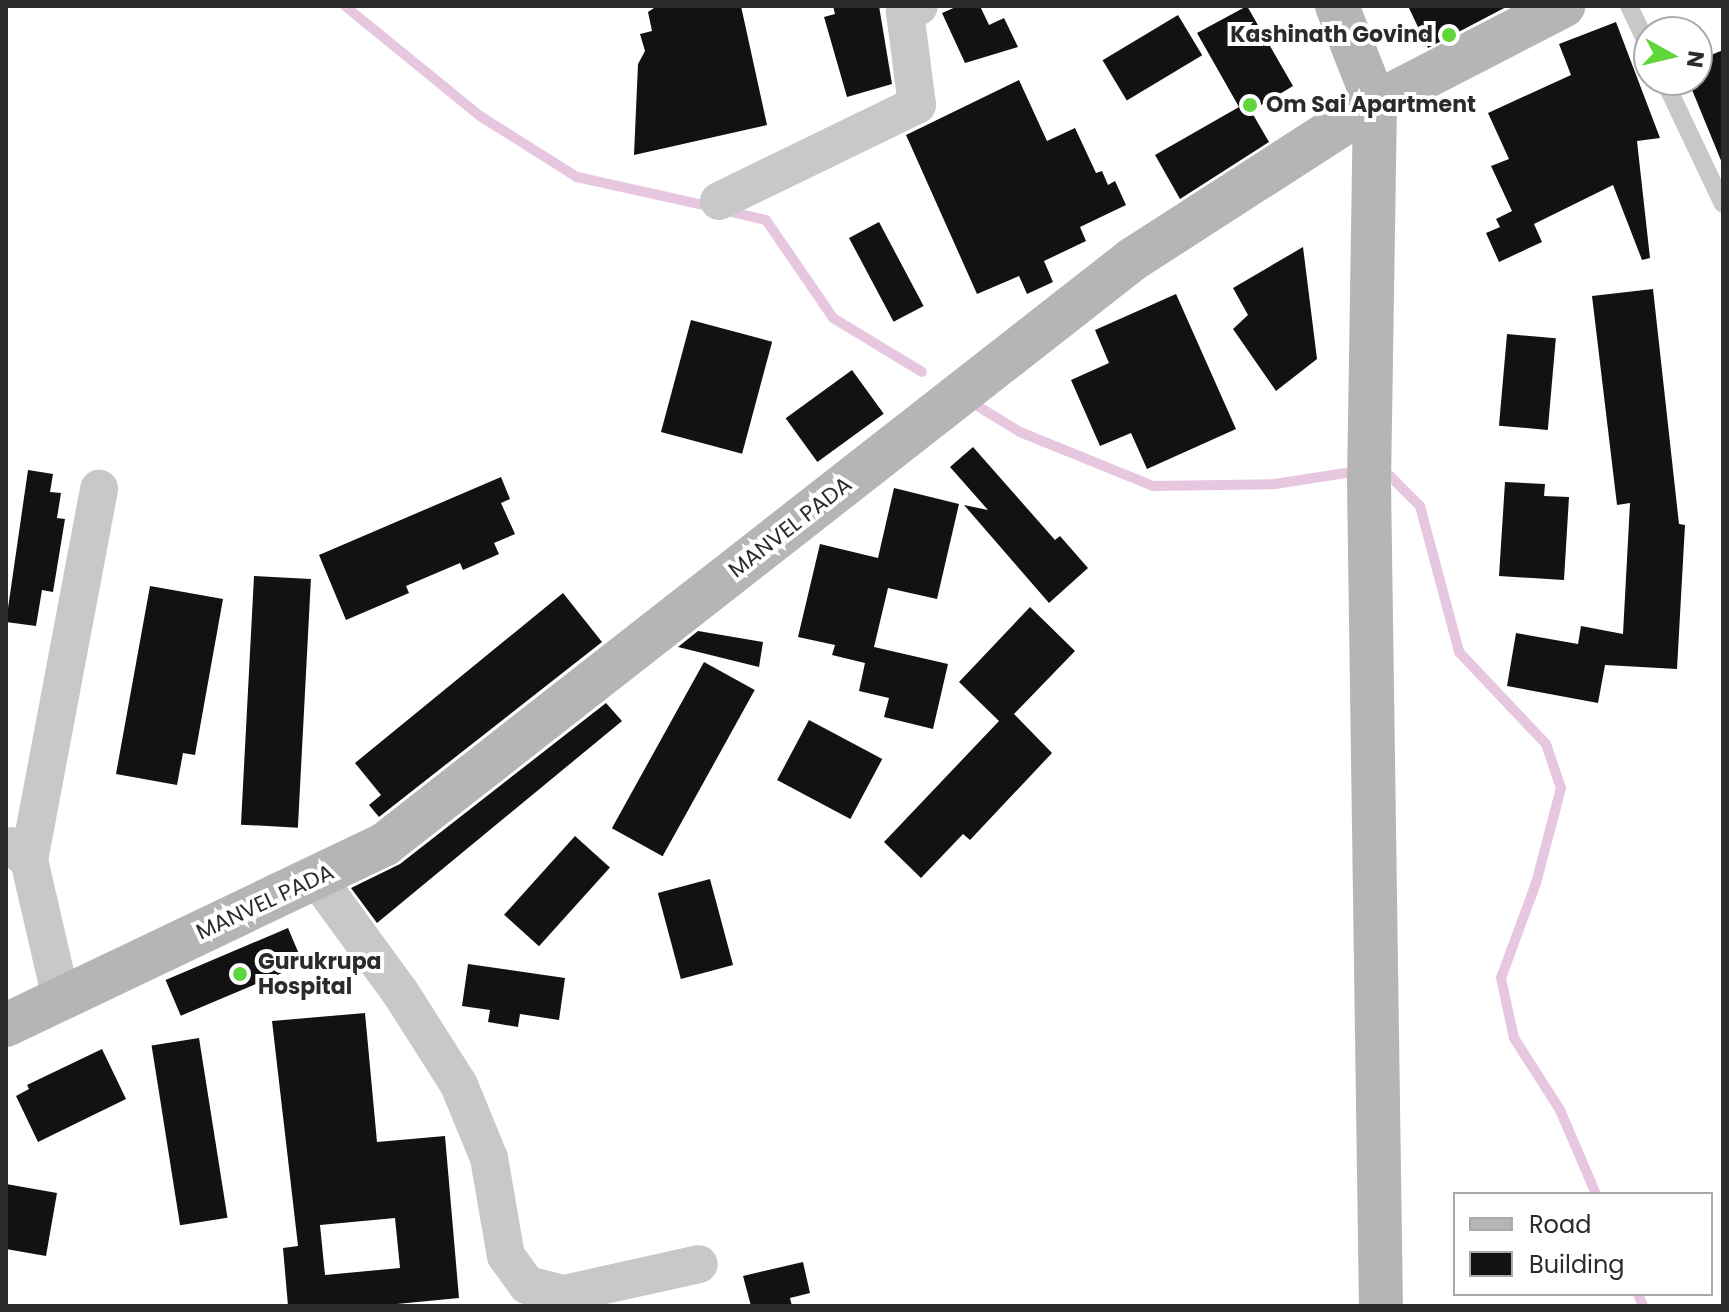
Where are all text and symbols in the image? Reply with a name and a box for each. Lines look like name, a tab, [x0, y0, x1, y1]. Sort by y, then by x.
north arrow	[1633, 16, 1713, 96]
place label: Kashinath Govind	[1230, 22, 1433, 48]
marker: Kashinath Govind	[1440, 26, 1458, 44]
text: N	[1679, 49, 1712, 69]
place label: Om Sai Apartment	[1266, 92, 1476, 118]
marker: Om Sai Apartment	[1241, 96, 1259, 114]
street label: MANVEL PADA	[723, 471, 857, 583]
street label: MANVEL PADA	[192, 859, 338, 945]
place label: Gurukrupa Hospital	[258, 948, 382, 1000]
marker: Gurukrupa Hospital	[229, 963, 251, 985]
legend	[1453, 1192, 1713, 1296]
text: Road	[1529, 1208, 1591, 1241]
text: Building	[1529, 1248, 1625, 1281]

